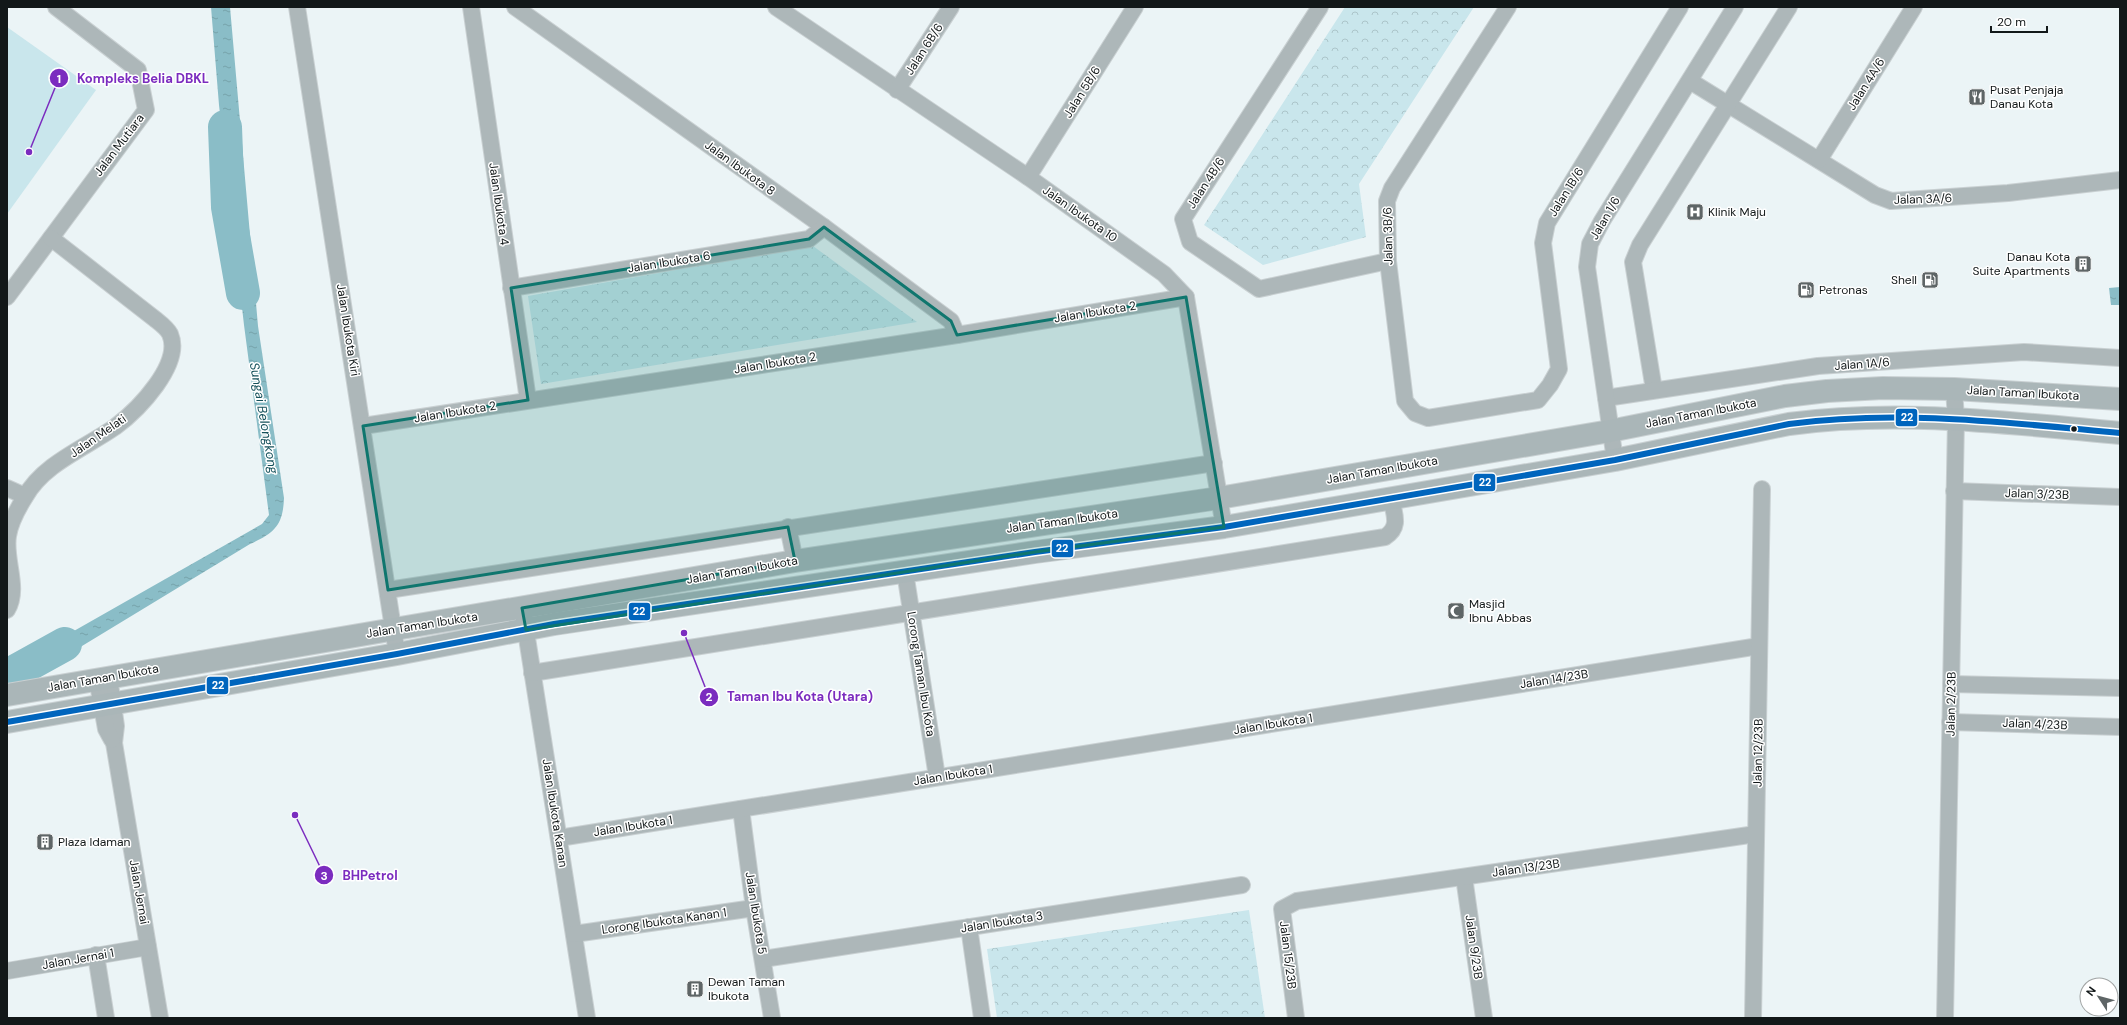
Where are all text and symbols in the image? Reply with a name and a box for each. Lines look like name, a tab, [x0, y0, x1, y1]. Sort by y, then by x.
scale bar	[1991, 8, 2047, 34]
text: 20 m	[1997, 14, 2026, 30]
street label: Jalan 6B/6	[901, 20, 947, 78]
street label: Jalan 4A/6	[1844, 55, 1888, 113]
street label: Jalan 5B/6	[1060, 63, 1104, 121]
callout: Kompleks Belia DBKL	[49, 66, 217, 91]
text: Kompleks Belia DBKL	[77, 70, 209, 87]
text: 1	[57, 71, 61, 87]
place label: Pusat Penjaja Danau Kota	[1990, 82, 2063, 112]
restaurant icon: Pusat Penjaja Danau Kota	[1967, 87, 1987, 107]
street label: Jalan Mutiara	[90, 111, 148, 179]
street label: Jalan Ibukota 8	[702, 137, 778, 199]
street label: Jalan 4B/6	[1183, 154, 1229, 212]
street label: Jalan Ibukota 4	[485, 162, 513, 246]
street label: Jalan 1B/6	[1545, 165, 1587, 219]
street label: Jalan Ibukota 10	[1039, 182, 1121, 246]
street label: Jalan 3A/6	[1894, 190, 1952, 208]
street label: Jalan 1/6	[1586, 193, 1624, 243]
hospital icon: Klinik Maju	[1685, 202, 1705, 222]
place label: Klinik Maju	[1708, 204, 1766, 220]
street label: Jalan 3B/6	[1379, 207, 1397, 265]
street label: Jalan Ibukota 6	[627, 248, 711, 276]
place label: Danau Kota Suite Apartments	[1972, 249, 2070, 279]
building icon: Danau Kota Suite Apartments	[2073, 254, 2093, 274]
fuel station icon: Shell	[1920, 270, 1940, 290]
place label: Shell	[1891, 272, 1917, 288]
fuel station icon: Petronas	[1796, 280, 1816, 300]
place label: Petronas	[1819, 282, 1868, 298]
street label: Jalan Ibukota Kiri	[333, 283, 363, 377]
street label: Jalan Ibukota 2	[1053, 298, 1137, 326]
street label: Jalan Ibukota 2	[733, 349, 817, 377]
street label: Jalan 1A/6	[1834, 354, 1890, 374]
water label: Sungai Belongkong	[246, 361, 282, 476]
street label: Jalan Taman Ibukota	[1966, 382, 2080, 404]
street label: Jalan Taman Ibukota	[1644, 394, 1758, 432]
street label: Jalan Ibukota 2	[413, 398, 497, 426]
line badge: 22	[1895, 408, 1918, 427]
text: 22	[1901, 410, 1913, 424]
street label: Jalan Melati	[67, 411, 129, 461]
unlabelled marker	[2069, 424, 2079, 434]
street label: Jalan Taman Ibukota	[1325, 452, 1439, 488]
line badge: 22	[1473, 473, 1496, 492]
text: 22	[1479, 475, 1491, 489]
street label: Jalan 3/23B	[2005, 485, 2069, 503]
street label: Jalan Taman Ibukota	[1005, 505, 1119, 537]
line badge: 22	[1051, 539, 1074, 558]
text: 22	[1056, 541, 1068, 555]
street label: Jalan Taman Ibukota	[685, 552, 799, 588]
place label: Masjid Ibnu Abbas	[1469, 596, 1532, 626]
mosque icon: Masjid Ibnu Abbas	[1446, 601, 1466, 621]
line badge: 22	[628, 602, 651, 621]
text: 22	[633, 604, 645, 618]
street label: Jalan Taman Ibukota	[365, 608, 479, 642]
street label: Lorong Taman Ibu Kota	[903, 610, 939, 738]
street label: Jalan Taman Ibukota	[46, 660, 160, 696]
street label: Jalan 14/23B	[1519, 666, 1589, 692]
street label: Jalan 2/23B	[1942, 672, 1960, 736]
line badge: 22	[206, 676, 229, 695]
text: 22	[212, 678, 224, 692]
callout: Taman Ibu Kota (Utara)	[699, 684, 881, 709]
text: Taman Ibu Kota (Utara)	[727, 688, 873, 705]
text: 2	[706, 689, 713, 705]
street label: Jalan Ibukota 1	[1232, 710, 1314, 738]
street label: Jalan 4/23B	[2002, 715, 2068, 733]
street label: Jalan 12/23B	[1749, 719, 1767, 787]
street label: Jalan Ibukota Kanan	[539, 758, 571, 868]
street label: Jalan Ibukota 1	[912, 761, 994, 789]
street label: Jalan Ibukota 1	[592, 812, 674, 840]
building icon: Plaza Idaman	[35, 832, 55, 852]
place label: Plaza Idaman	[58, 834, 130, 850]
street label: Jalan 13/23B	[1491, 855, 1561, 881]
street label: Jalan Jernai	[125, 858, 153, 926]
callout: BHPetrol	[314, 863, 405, 888]
text: BHPetrol	[342, 867, 398, 884]
text: 3	[320, 868, 328, 884]
street label: Jalan Ibukota 5	[742, 871, 770, 955]
street label: Lorong Ibukota Kanan 1	[601, 904, 727, 938]
street label: Jalan Ibukota 3	[960, 908, 1044, 936]
street label: Jalan 9/23B	[1462, 914, 1486, 980]
street label: Jalan 15/23B	[1276, 920, 1300, 990]
street label: Jalan Jernai 1	[41, 945, 115, 973]
place label: Dewan Taman Ibukota	[708, 974, 785, 1004]
north arrow	[2079, 977, 2119, 1017]
building icon: Dewan Taman Ibukota	[685, 979, 705, 999]
text: N	[2083, 984, 2099, 998]

